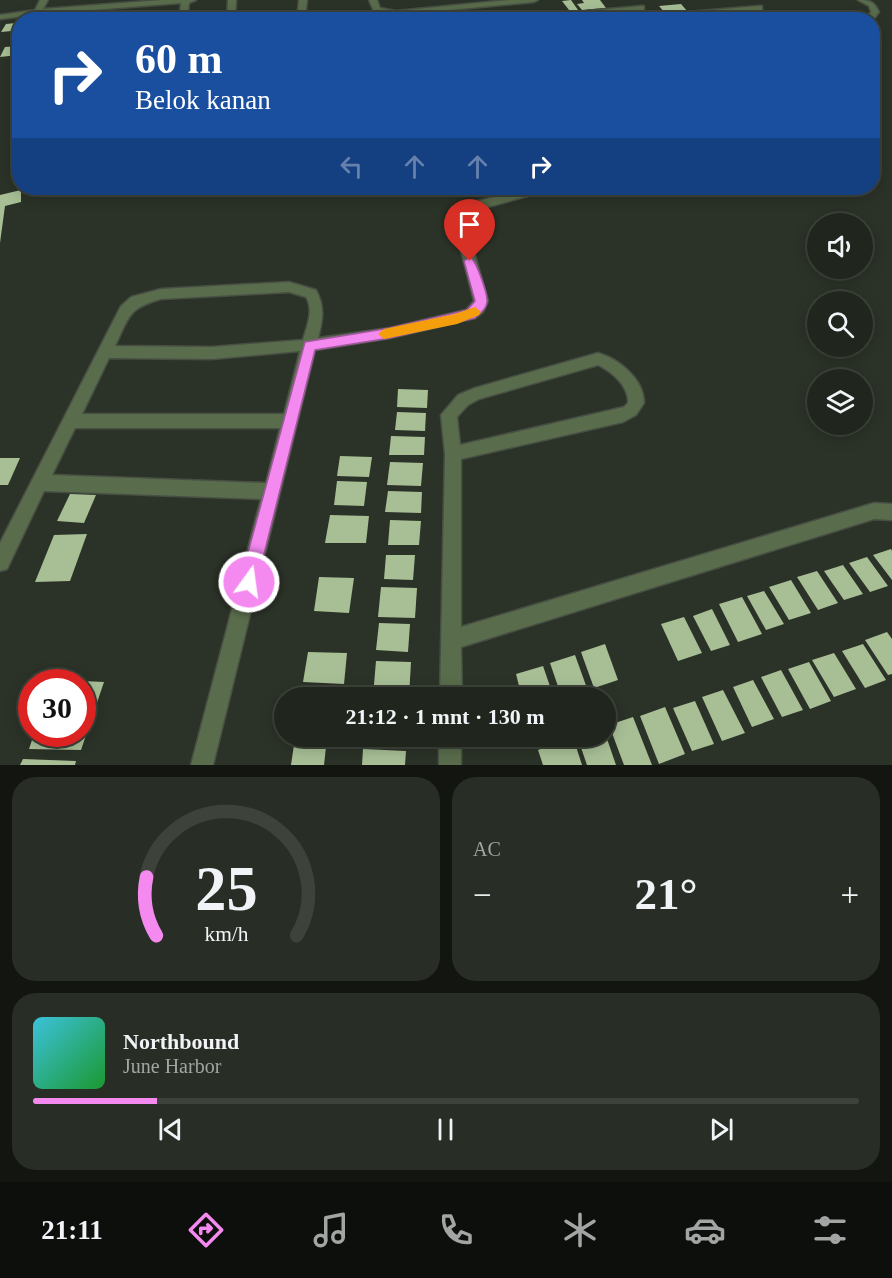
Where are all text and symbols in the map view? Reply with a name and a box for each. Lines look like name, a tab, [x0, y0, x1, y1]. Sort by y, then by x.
icon: right	[36, 36, 114, 114]
text: 60 m	[135, 36, 223, 82]
text: Belok kanan	[135, 85, 271, 115]
icon: left	[335, 150, 368, 183]
icon: ahead	[398, 150, 431, 183]
icon: ahead	[461, 150, 494, 183]
icon: right	[524, 150, 557, 183]
pin	[444, 199, 495, 261]
icon: arrive	[453, 208, 486, 241]
map controls	[807, 213, 873, 435]
button: sound	[807, 213, 873, 279]
button: search	[807, 291, 873, 357]
button: layers	[807, 369, 873, 435]
position arrow	[217, 550, 281, 614]
speed limit sign: 30	[18, 669, 96, 747]
text: 21:12 · 1 mnt · 130 m	[345, 704, 545, 729]
text: AC	[473, 838, 501, 860]
text: 25	[195, 854, 257, 923]
text: 21°	[635, 869, 698, 919]
text: −	[473, 877, 492, 913]
text: +	[840, 877, 859, 913]
text: km/h	[204, 922, 248, 946]
text: Northbound	[123, 1029, 239, 1054]
text: June Harbor	[123, 1055, 221, 1077]
icon: previous	[154, 1113, 187, 1146]
icon: pause	[429, 1113, 462, 1146]
icon: next	[705, 1113, 738, 1146]
icon: directions	[185, 1209, 227, 1251]
icon: music	[310, 1209, 352, 1251]
icon: phone	[435, 1209, 477, 1251]
icon: climate	[559, 1209, 601, 1251]
icon: car	[684, 1209, 726, 1251]
icon: filters	[809, 1209, 851, 1251]
text: 21:11	[41, 1215, 103, 1245]

